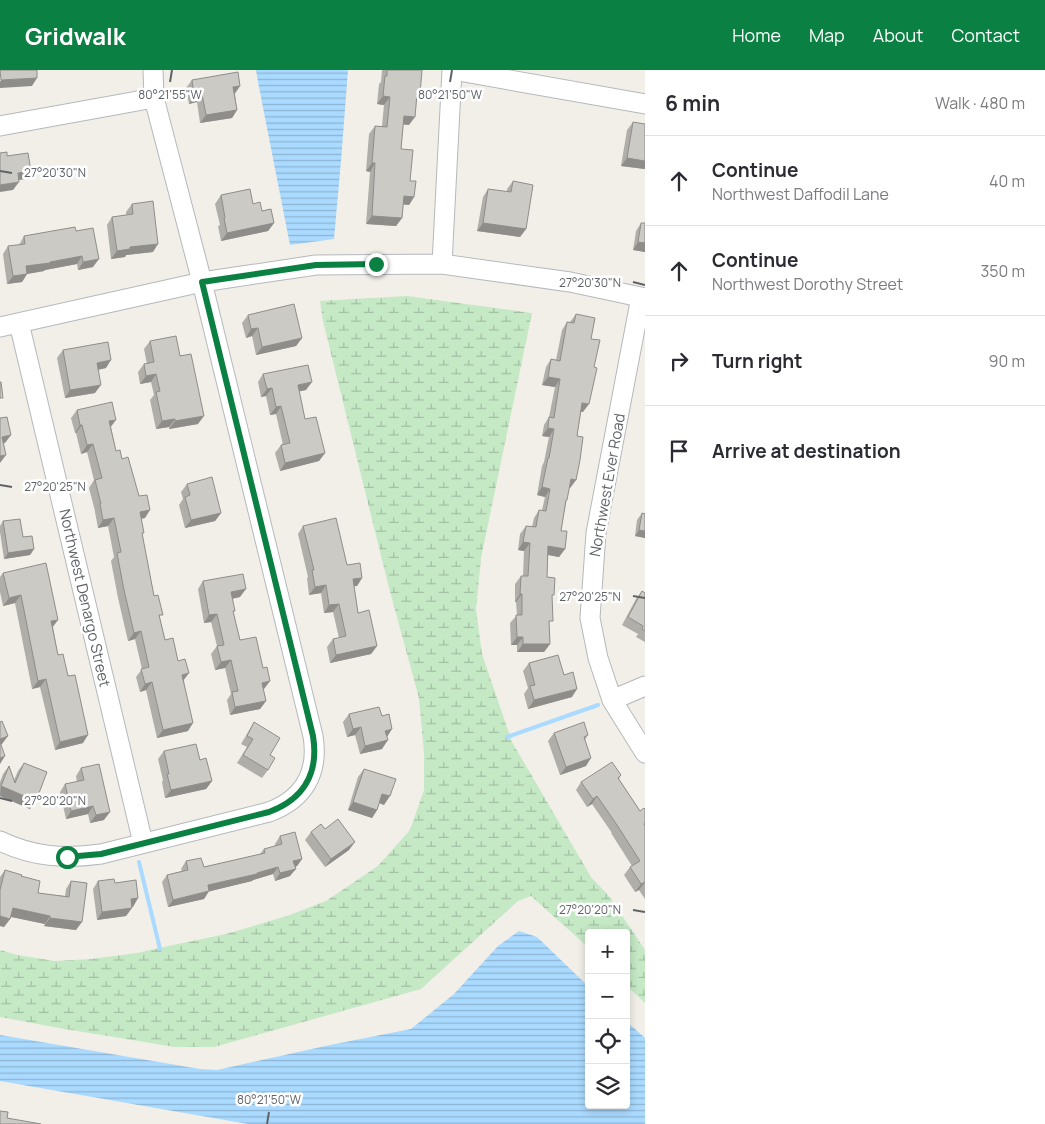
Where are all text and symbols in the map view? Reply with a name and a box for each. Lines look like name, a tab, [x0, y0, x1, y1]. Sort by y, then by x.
text: Gridwalk	[25, 19, 126, 52]
text: Home	[732, 23, 781, 47]
text: Map	[809, 23, 845, 47]
text: About	[873, 23, 923, 47]
text: Contact	[951, 23, 1020, 47]
text: 80°21'55"W	[138, 86, 203, 103]
text: 80°21'50"W	[418, 86, 483, 103]
text: 6 min	[665, 89, 720, 117]
text: Walk · 480 m	[935, 92, 1025, 114]
text: Continue	[712, 157, 798, 183]
text: 27°20'30"N	[24, 164, 86, 181]
icon: ahead	[665, 167, 693, 195]
text: 40 m	[989, 170, 1025, 192]
text: Northwest Daffodil Lane	[712, 183, 889, 205]
text: Continue	[712, 247, 798, 273]
route end	[365, 253, 388, 276]
icon: ahead	[665, 257, 693, 285]
text: 350 m	[980, 260, 1025, 282]
text: Northwest Dorothy Street	[712, 273, 903, 295]
text: 27°20'30"N	[559, 274, 621, 291]
icon: right	[665, 347, 693, 375]
text: Turn right	[712, 348, 802, 374]
text: 90 m	[989, 350, 1025, 372]
street label: Northwest Ever Road	[584, 412, 630, 558]
icon: arrive	[665, 437, 693, 465]
text: Arrive at destination	[712, 438, 901, 464]
text: 27°20'25"N	[24, 478, 86, 495]
street label: Northwest Denargo Street	[54, 507, 116, 689]
text: 27°20'25"N	[559, 588, 621, 605]
text: 27°20'20"N	[24, 792, 86, 809]
route start	[56, 846, 79, 869]
text: 27°20'20"N	[559, 901, 621, 918]
map controls	[585, 929, 630, 1109]
button: +	[585, 929, 630, 974]
button: −	[585, 974, 630, 1019]
button: locate	[585, 1019, 630, 1064]
button: layers	[585, 1064, 630, 1109]
text: 80°21'50"W	[237, 1091, 302, 1108]

